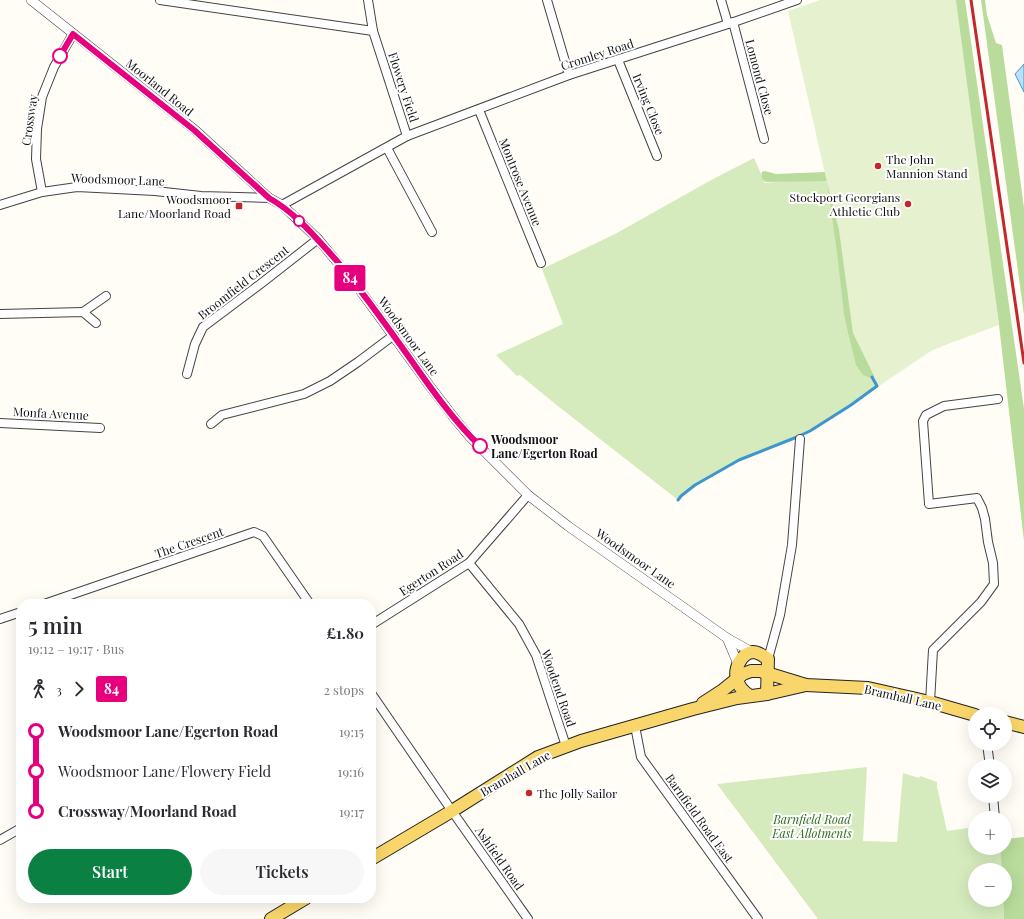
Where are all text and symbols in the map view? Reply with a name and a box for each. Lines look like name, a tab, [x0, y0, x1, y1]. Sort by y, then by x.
street label: Cromley Road	[558, 35, 636, 73]
street label: Lomond Close	[742, 37, 778, 117]
unlabelled marker	[52, 48, 68, 64]
street label: Flowery Field	[385, 50, 423, 124]
street label: Moorland Road	[123, 55, 197, 119]
street label: Irving Close	[629, 71, 669, 137]
street label: Crossway	[17, 93, 41, 147]
street label: Montrose Avenue	[496, 136, 546, 228]
place label: The John Mannion Stand	[886, 151, 968, 181]
marker: The John Mannion Stand	[873, 161, 883, 171]
street label: Woodsmoor Lane	[70, 169, 165, 189]
place label: Stockport Georgians Athletic Club	[790, 189, 900, 219]
place label: Woodsmoor Lane/Moorland Road	[118, 191, 232, 221]
marker: Stockport Georgians Athletic Club	[903, 199, 913, 209]
marker: Woodsmoor Lane/Moorland Road	[234, 201, 244, 211]
unlabelled marker	[293, 215, 305, 227]
street label: Broomfield Crescent	[194, 241, 292, 323]
line badge: 84	[332, 265, 368, 291]
text: 84	[342, 268, 358, 287]
street label: Woodsmoor Lane	[374, 293, 443, 379]
street label: Monfa Avenue	[13, 403, 89, 423]
place label: Woodsmoor Lane/Egerton Road	[490, 431, 598, 461]
marker: Woodsmoor Lane/Egerton Road	[472, 438, 488, 454]
street label: The Crescent	[153, 523, 226, 561]
street label: Woodsmoor Lane	[592, 524, 679, 591]
street label: Egerton Road	[396, 545, 466, 599]
text: 5 min	[28, 610, 83, 640]
text: £1.80	[326, 623, 364, 643]
text: 19:12 – 19:17 · Bus	[28, 640, 124, 657]
street label: Woodend Road	[538, 646, 580, 729]
icon: walk	[28, 678, 50, 700]
icon: forward	[68, 678, 90, 700]
text: 84	[104, 679, 119, 698]
street label: Bramhall Lane	[863, 680, 943, 714]
text: 3	[56, 681, 62, 698]
text: 2 stops	[324, 681, 364, 698]
map controls	[968, 707, 1012, 907]
button: locate	[968, 707, 1012, 751]
text: Woodsmoor Lane/Egerton Road	[58, 721, 278, 741]
text: 19:15	[339, 723, 364, 740]
street label: Bramhall Lane	[477, 746, 553, 800]
button: layers	[968, 759, 1012, 803]
text: Woodsmoor Lane/Flowery Field	[58, 761, 271, 781]
text: 19:16	[338, 763, 364, 780]
street label: Barnfield Road East	[662, 770, 738, 866]
place label: The Jolly Sailor	[537, 785, 618, 801]
marker: The Jolly Sailor	[524, 788, 534, 798]
text: Crossway/Moorland Road	[58, 801, 237, 821]
text: 19:17	[339, 803, 364, 820]
park label: Barnfield Road East Allotments	[771, 811, 852, 841]
button: +	[968, 811, 1012, 855]
street label: Ashfield Road	[472, 822, 528, 893]
button: Start	[28, 849, 192, 895]
button: Tickets	[200, 849, 364, 895]
button: −	[968, 863, 1012, 907]

